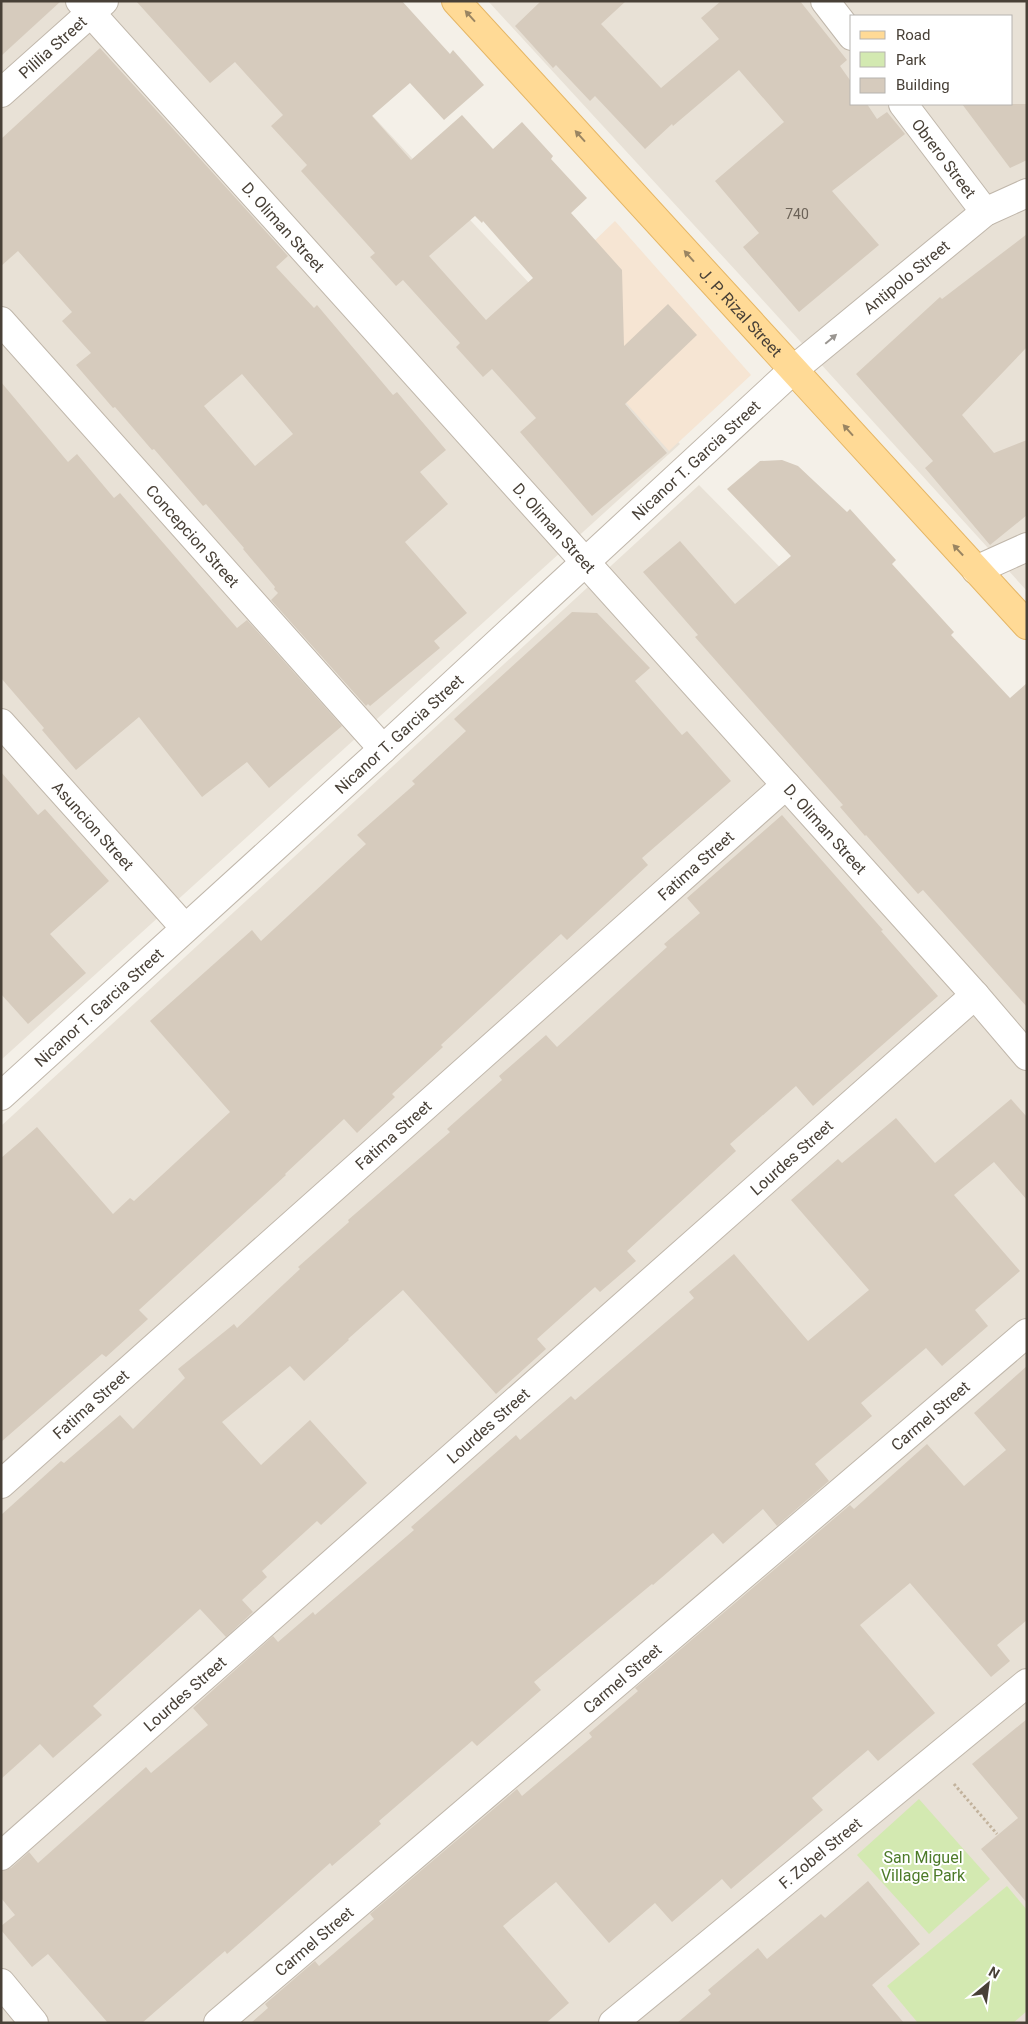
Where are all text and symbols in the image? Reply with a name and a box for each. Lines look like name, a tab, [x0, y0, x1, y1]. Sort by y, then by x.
one-way arrow	[464, 11, 476, 23]
street label: Pililia Street	[15, 12, 90, 82]
legend	[850, 15, 1013, 105]
text: Road	[896, 26, 930, 44]
text: Park	[896, 51, 927, 69]
text: Building	[896, 76, 950, 94]
street label: Obrero Street	[908, 115, 980, 201]
one-way arrow	[574, 130, 585, 143]
street label: D. Oliman Street	[238, 178, 329, 276]
house number: 740	[785, 206, 809, 222]
street label: Antipolo Street	[859, 236, 953, 318]
one-way arrow	[683, 251, 695, 263]
street label: J. P. Rizal Street	[696, 264, 786, 361]
one-way arrow	[824, 333, 837, 344]
street label: Nicanor T. Garcia Street	[628, 396, 764, 524]
one-way arrow	[842, 425, 854, 437]
street label: D. Oliman Street	[509, 479, 600, 577]
street label: Concepcion Street	[142, 481, 243, 591]
one-way arrow	[952, 545, 964, 557]
street label: Nicanor T. Garcia Street	[331, 670, 467, 798]
street label: Asuncion Street	[48, 777, 138, 874]
street label: D. Oliman Street	[780, 780, 871, 878]
street label: Fatima Street	[654, 827, 737, 904]
street label: Nicanor T. Garcia Street	[30, 944, 167, 1071]
street label: Fatima Street	[351, 1096, 435, 1174]
street label: Lourdes Street	[746, 1116, 837, 1199]
street label: Fatima Street	[49, 1365, 133, 1443]
street label: Carmel Street	[887, 1377, 973, 1454]
street label: Lourdes Street	[443, 1384, 533, 1467]
street label: Carmel Street	[579, 1640, 665, 1717]
street label: Lourdes Street	[139, 1652, 230, 1735]
street label: F. Zobel Street	[775, 1813, 865, 1892]
park label: San Miguel Village Park	[881, 1848, 966, 1885]
street label: Carmel Street	[271, 1902, 357, 1980]
north arrow	[963, 1959, 1013, 2009]
text: N	[986, 1963, 1003, 1982]

